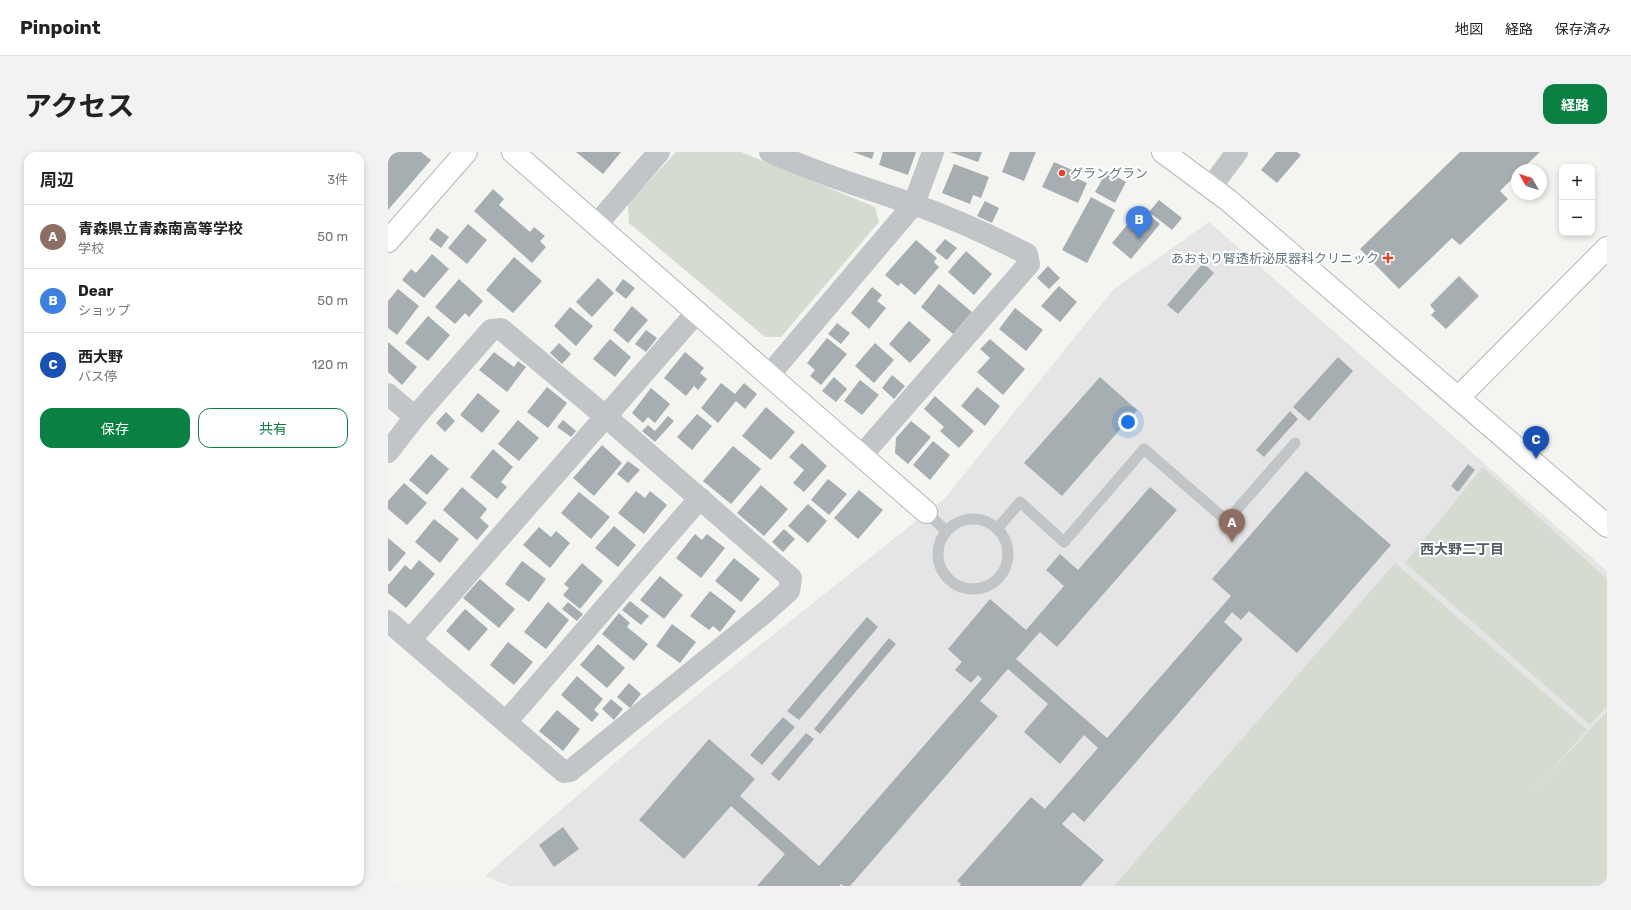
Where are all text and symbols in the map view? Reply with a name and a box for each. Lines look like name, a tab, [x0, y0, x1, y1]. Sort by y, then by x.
text: Pinpoint	[20, 16, 101, 39]
text: 地図	[1455, 21, 1483, 38]
text: 経路	[1505, 21, 1533, 38]
text: 保存済み	[1555, 21, 1611, 38]
button: 経路	[1543, 84, 1607, 124]
text: アクセス	[24, 90, 135, 123]
north arrow	[1511, 164, 1547, 200]
map controls	[1559, 164, 1595, 236]
button: +	[1559, 164, 1595, 200]
place label: グラングラン	[1070, 166, 1148, 181]
marker: グラングラン	[1057, 168, 1067, 178]
text: 周辺	[40, 170, 74, 190]
text: 3件	[327, 172, 348, 187]
button: −	[1559, 200, 1595, 236]
pin: B	[1126, 206, 1152, 239]
text: 青森県立青森南高等学校	[78, 220, 243, 238]
text: A	[48, 229, 58, 244]
text: 50 m	[317, 229, 348, 244]
text: 学校	[78, 241, 104, 256]
place label: あおもり腎透析泌尿器科クリニック	[1171, 251, 1379, 266]
marker: あおもり腎透析泌尿器科クリニック	[1382, 252, 1394, 264]
text: Dear	[78, 282, 113, 300]
text: B	[48, 293, 58, 308]
text: 50 m	[317, 293, 348, 308]
text: ショップ	[78, 303, 130, 318]
text: 西大野	[78, 348, 123, 366]
text: C	[48, 357, 58, 372]
text: 120 m	[312, 357, 348, 372]
text: バス停	[78, 369, 117, 384]
button: 保存	[40, 408, 190, 448]
button: 共有	[198, 408, 348, 448]
your location	[1118, 412, 1138, 432]
pin: C	[1523, 426, 1549, 459]
pin: A	[1219, 509, 1245, 542]
district label: 西大野二丁目	[1420, 541, 1504, 558]

